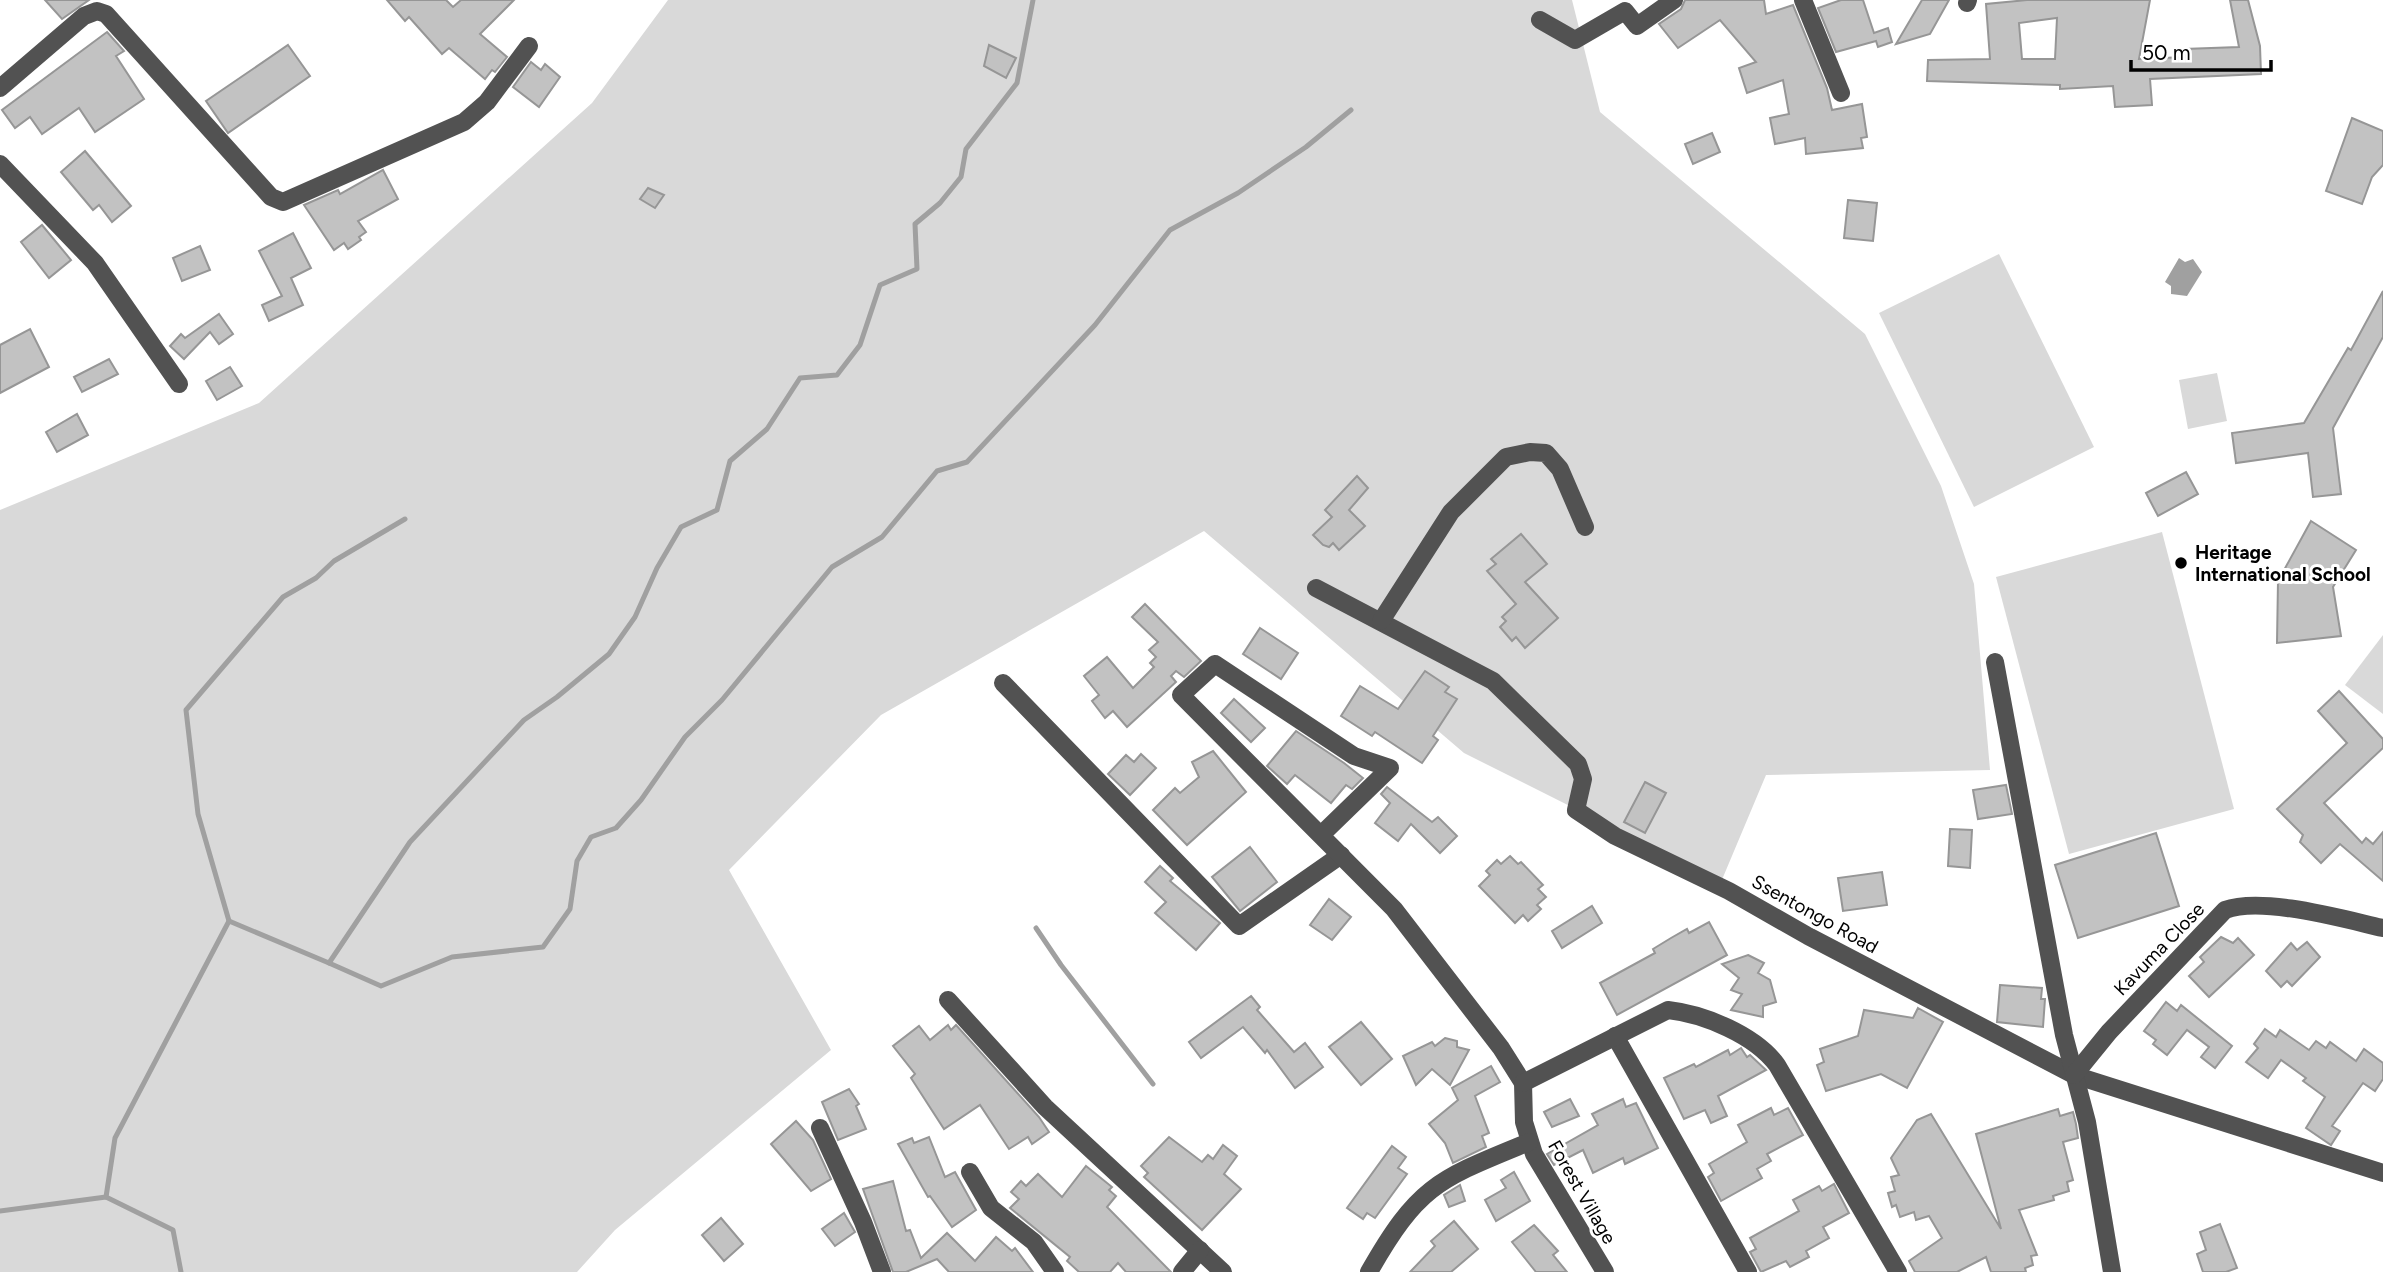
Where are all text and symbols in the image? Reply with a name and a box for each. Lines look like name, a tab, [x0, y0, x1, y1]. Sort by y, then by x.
scale bar	[2131, 28, 2271, 72]
text: 50 m	[2142, 40, 2191, 65]
place label: Heritage International School	[2195, 541, 2371, 586]
marker: Heritage International School	[2173, 555, 2189, 571]
street label: Ssentongo Road	[1748, 870, 1882, 958]
street label: Kavuma Close	[2109, 898, 2209, 1000]
street label: Forest Village	[1543, 1136, 1621, 1248]

